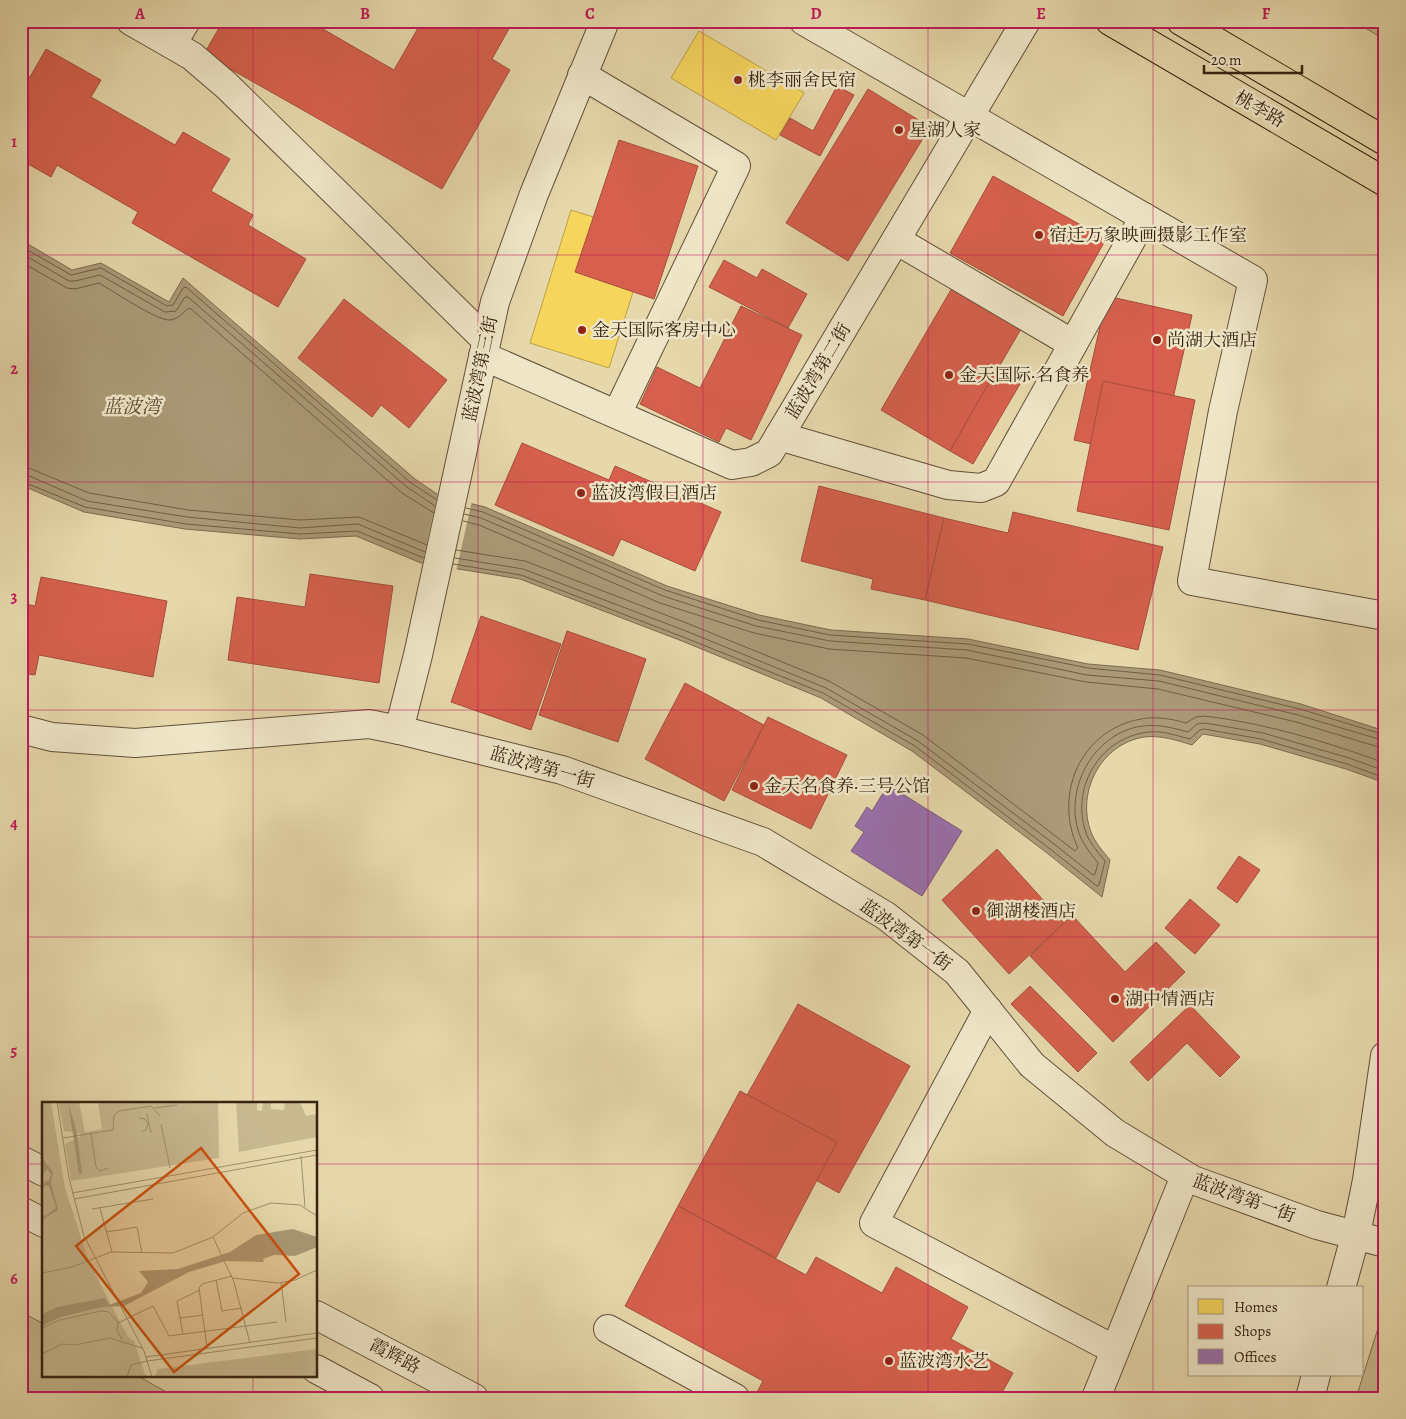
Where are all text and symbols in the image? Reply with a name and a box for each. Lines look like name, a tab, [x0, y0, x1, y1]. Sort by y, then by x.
text: A	[134, 3, 146, 25]
text: B	[360, 3, 370, 25]
text: C	[585, 3, 595, 25]
text: D	[810, 3, 822, 25]
text: E	[1036, 3, 1046, 25]
text: F	[1262, 3, 1271, 25]
scale bar	[1204, 42, 1301, 74]
text: 20 m	[1211, 50, 1242, 70]
place label: 桃李丽舍民宿	[748, 68, 856, 92]
marker: 桃李丽舍民宿	[732, 74, 744, 86]
street label: 桃李路	[1231, 85, 1289, 133]
place label: 星湖人家	[909, 118, 981, 142]
marker: 星湖人家	[893, 124, 905, 136]
text: 1	[11, 131, 17, 153]
place label: 宿迁万象映画摄影工作室	[1049, 223, 1247, 247]
marker: 宿迁万象映画摄影工作室	[1033, 229, 1045, 241]
street label: 蓝波湾第三街	[457, 314, 503, 424]
place label: 金天国际客房中心	[592, 318, 736, 342]
street label: 蓝波湾第二街	[780, 319, 856, 423]
marker: 金天国际客房中心	[576, 324, 588, 336]
place label: 尚湖大酒店	[1167, 328, 1257, 352]
marker: 尚湖大酒店	[1151, 334, 1163, 346]
text: 2	[10, 358, 18, 380]
place label: 金天国际·名食养	[959, 363, 1089, 387]
marker: 金天国际·名食养	[943, 369, 955, 381]
water label: 蓝波湾	[103, 394, 163, 420]
place label: 蓝波湾假日酒店	[591, 481, 717, 505]
marker: 蓝波湾假日酒店	[575, 487, 587, 499]
text: 3	[11, 586, 18, 608]
street label: 蓝波湾第一街	[487, 741, 597, 793]
place label: 金天名食养·三号公馆	[764, 774, 930, 798]
marker: 金天名食养·三号公馆	[748, 780, 760, 792]
text: 4	[10, 813, 18, 835]
street label: 蓝波湾第一街	[855, 894, 957, 976]
place label: 御湖楼酒店	[986, 899, 1076, 923]
marker: 御湖楼酒店	[970, 905, 982, 917]
place label: 湖中情酒店	[1125, 987, 1215, 1011]
marker: 湖中情酒店	[1109, 993, 1121, 1005]
text: 5	[11, 1040, 18, 1062]
inset map	[42, 1102, 318, 1376]
street label: 蓝波湾第一街	[1189, 1168, 1299, 1228]
text: 6	[10, 1268, 18, 1290]
legend	[1188, 1286, 1364, 1376]
text: Homes	[1234, 1297, 1278, 1317]
text: Shops	[1234, 1321, 1271, 1341]
street label: 霞辉路	[366, 1333, 424, 1379]
text: Offices	[1234, 1347, 1277, 1367]
place label: 蓝波湾水艺	[899, 1349, 989, 1373]
marker: 蓝波湾水艺	[883, 1355, 895, 1367]

